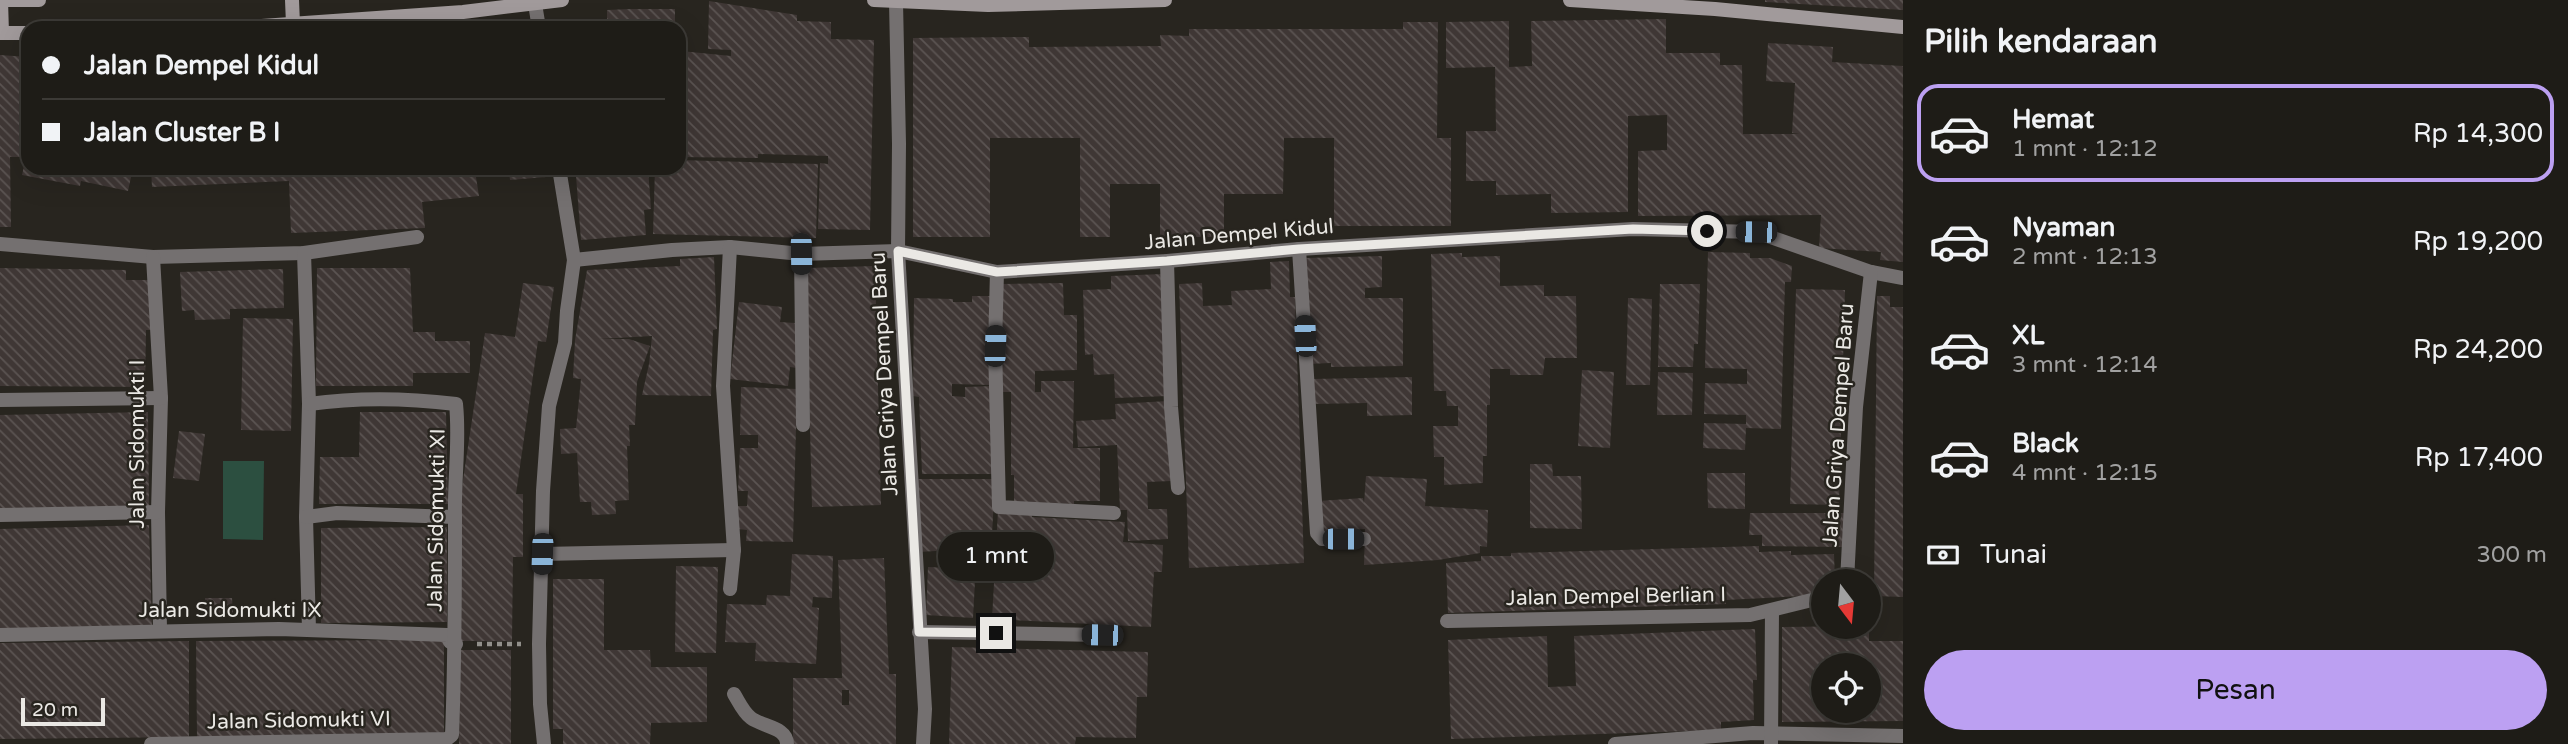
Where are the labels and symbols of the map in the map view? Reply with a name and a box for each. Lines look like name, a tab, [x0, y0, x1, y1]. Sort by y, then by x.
street label: Jalan Dempel Kidul	[1143, 214, 1335, 255]
route start	[1691, 215, 1723, 247]
car	[1735, 221, 1778, 243]
car	[791, 233, 812, 275]
street label: Jalan Griya Dempel Baru	[866, 251, 903, 496]
street label: Jalan Griya Dempel Baru	[1818, 302, 1859, 548]
car	[1294, 314, 1317, 358]
car	[984, 325, 1007, 367]
street label: Jalan Sidomukti I	[125, 360, 150, 529]
street label: Jalan Sidomukti XI	[422, 428, 451, 612]
car	[1323, 529, 1365, 550]
callout: 1 mnt	[938, 532, 1054, 580]
car	[531, 533, 554, 575]
north arrow	[1811, 569, 1881, 639]
street label: Jalan Dempel Berlian I	[1506, 582, 1726, 611]
street label: Jalan Sidomukti IX	[138, 598, 322, 623]
route end	[980, 617, 1012, 649]
car	[1081, 624, 1124, 646]
scale bar	[21, 695, 105, 727]
street label: Jalan Sidomukti VI	[207, 706, 391, 735]

